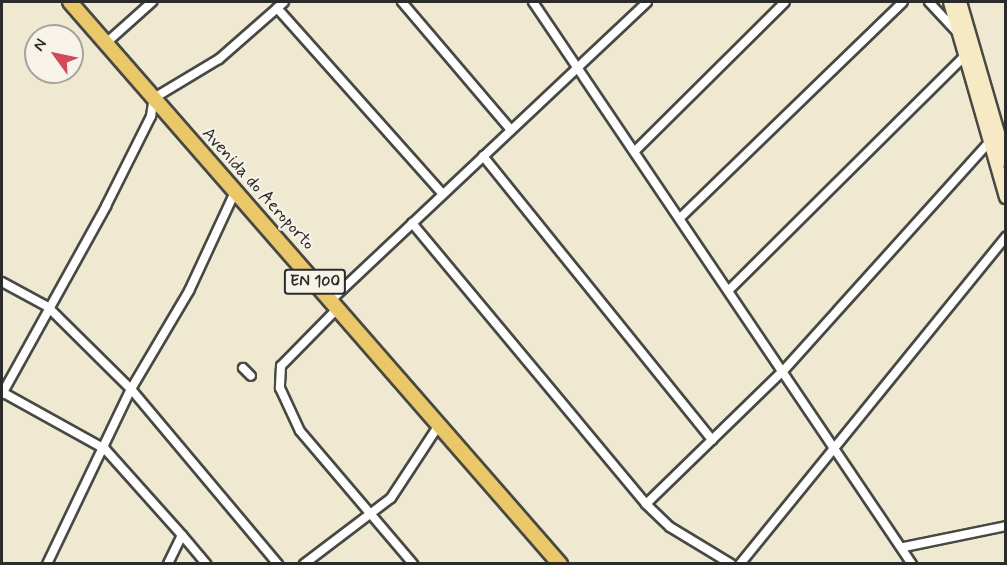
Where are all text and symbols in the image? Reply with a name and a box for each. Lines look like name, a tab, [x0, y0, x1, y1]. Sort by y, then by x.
north arrow	[24, 24, 84, 84]
text: N	[28, 35, 52, 55]
street label: Avenida do Aeroporto	[197, 123, 319, 255]
road number: EN 100	[284, 269, 346, 295]

